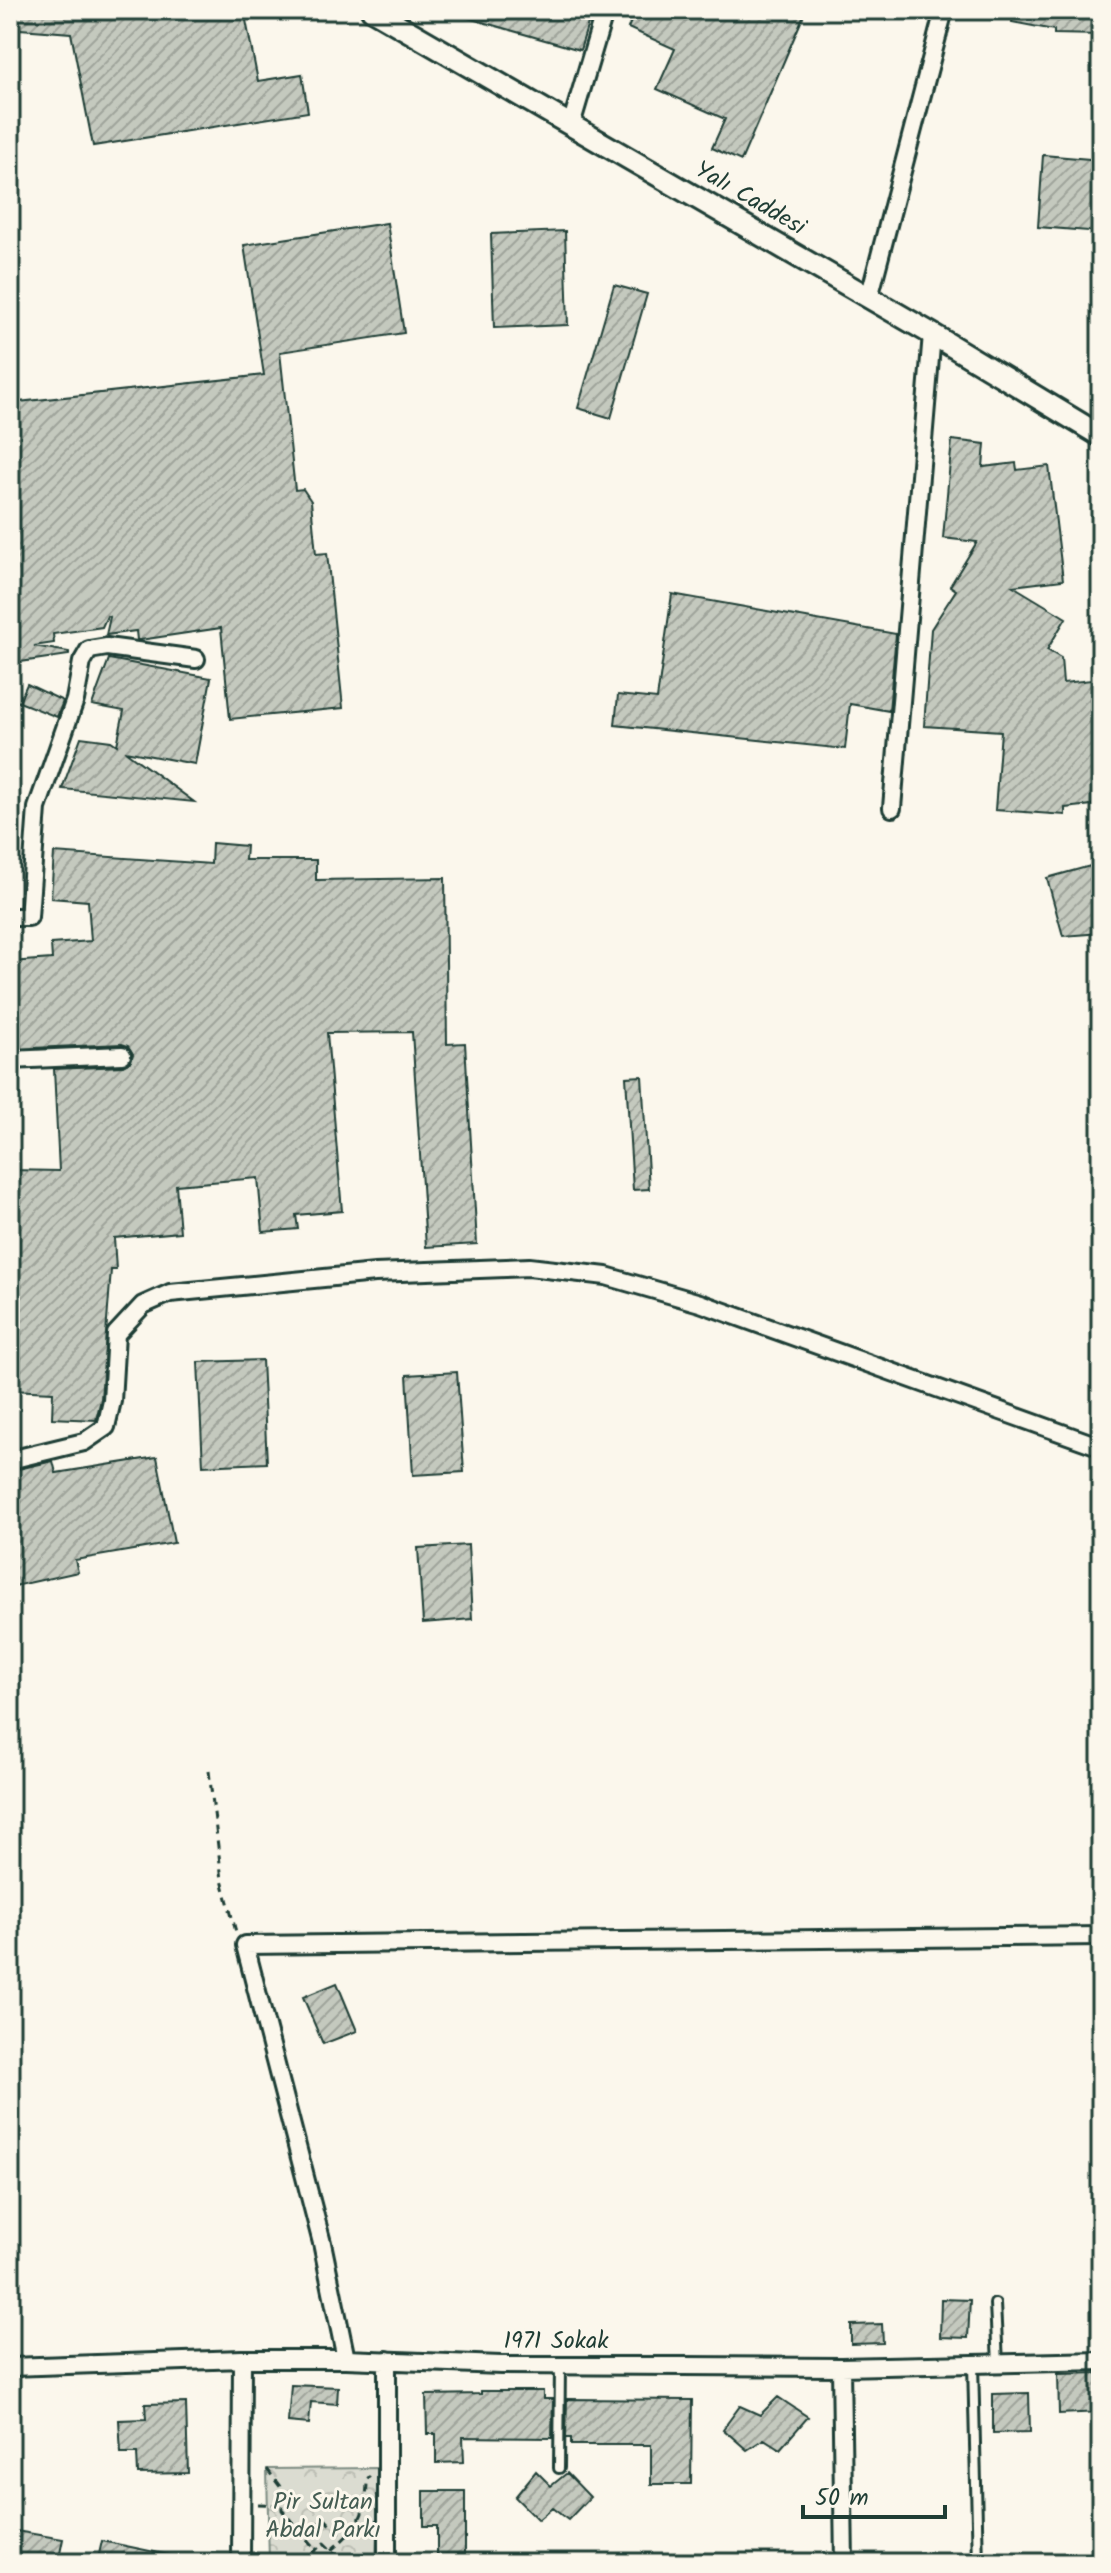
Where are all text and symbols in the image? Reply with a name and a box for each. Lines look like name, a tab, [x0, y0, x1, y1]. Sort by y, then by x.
street label: Yalı Caddesi	[687, 151, 814, 247]
street label: 1971 Sokak	[504, 2322, 609, 2361]
scale bar	[803, 2469, 945, 2519]
text: 50 m	[815, 2479, 869, 2518]
park label: Pir Sultan Abdal Parkı	[265, 2483, 381, 2550]

